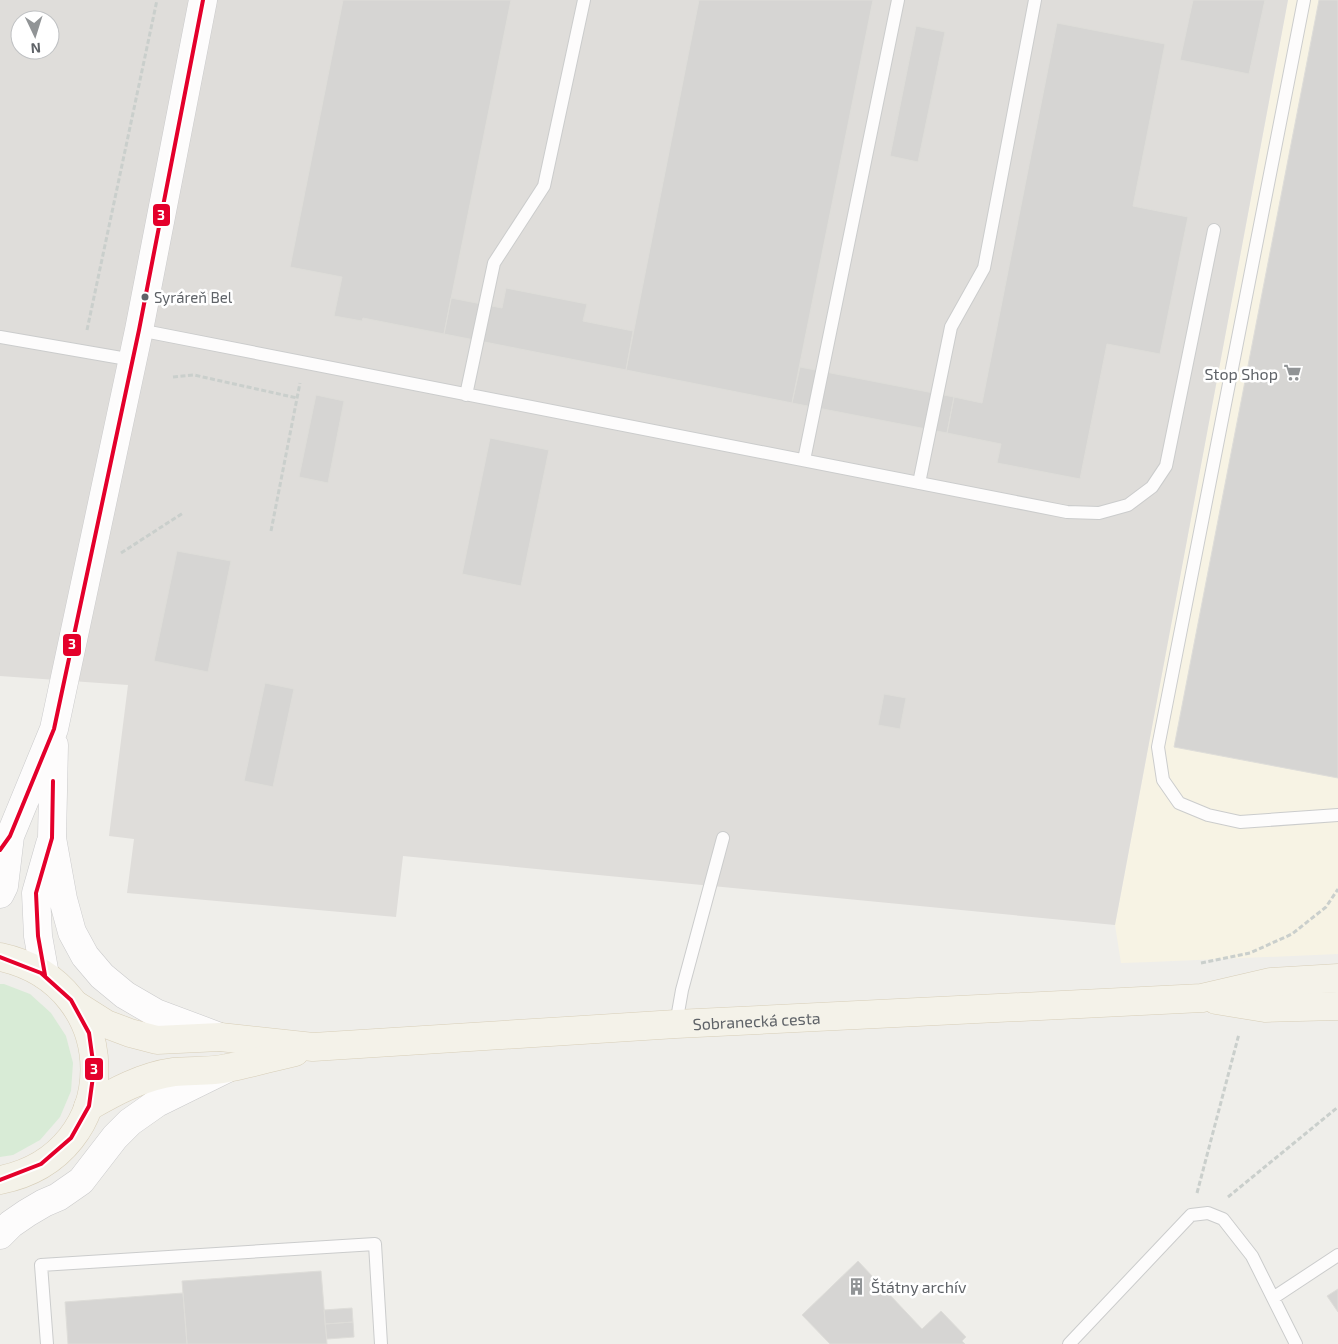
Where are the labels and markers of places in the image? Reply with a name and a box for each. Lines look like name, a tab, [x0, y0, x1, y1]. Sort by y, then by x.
place label: Syráreň Bel	[154, 288, 233, 306]
marker: Syráreň Bel	[140, 292, 150, 302]
supermarket icon: Stop Shop	[1282, 363, 1302, 383]
place label: Stop Shop	[1204, 364, 1278, 383]
building icon: Štátny archív	[847, 1276, 867, 1296]
place label: Štátny archív	[871, 1277, 967, 1296]

